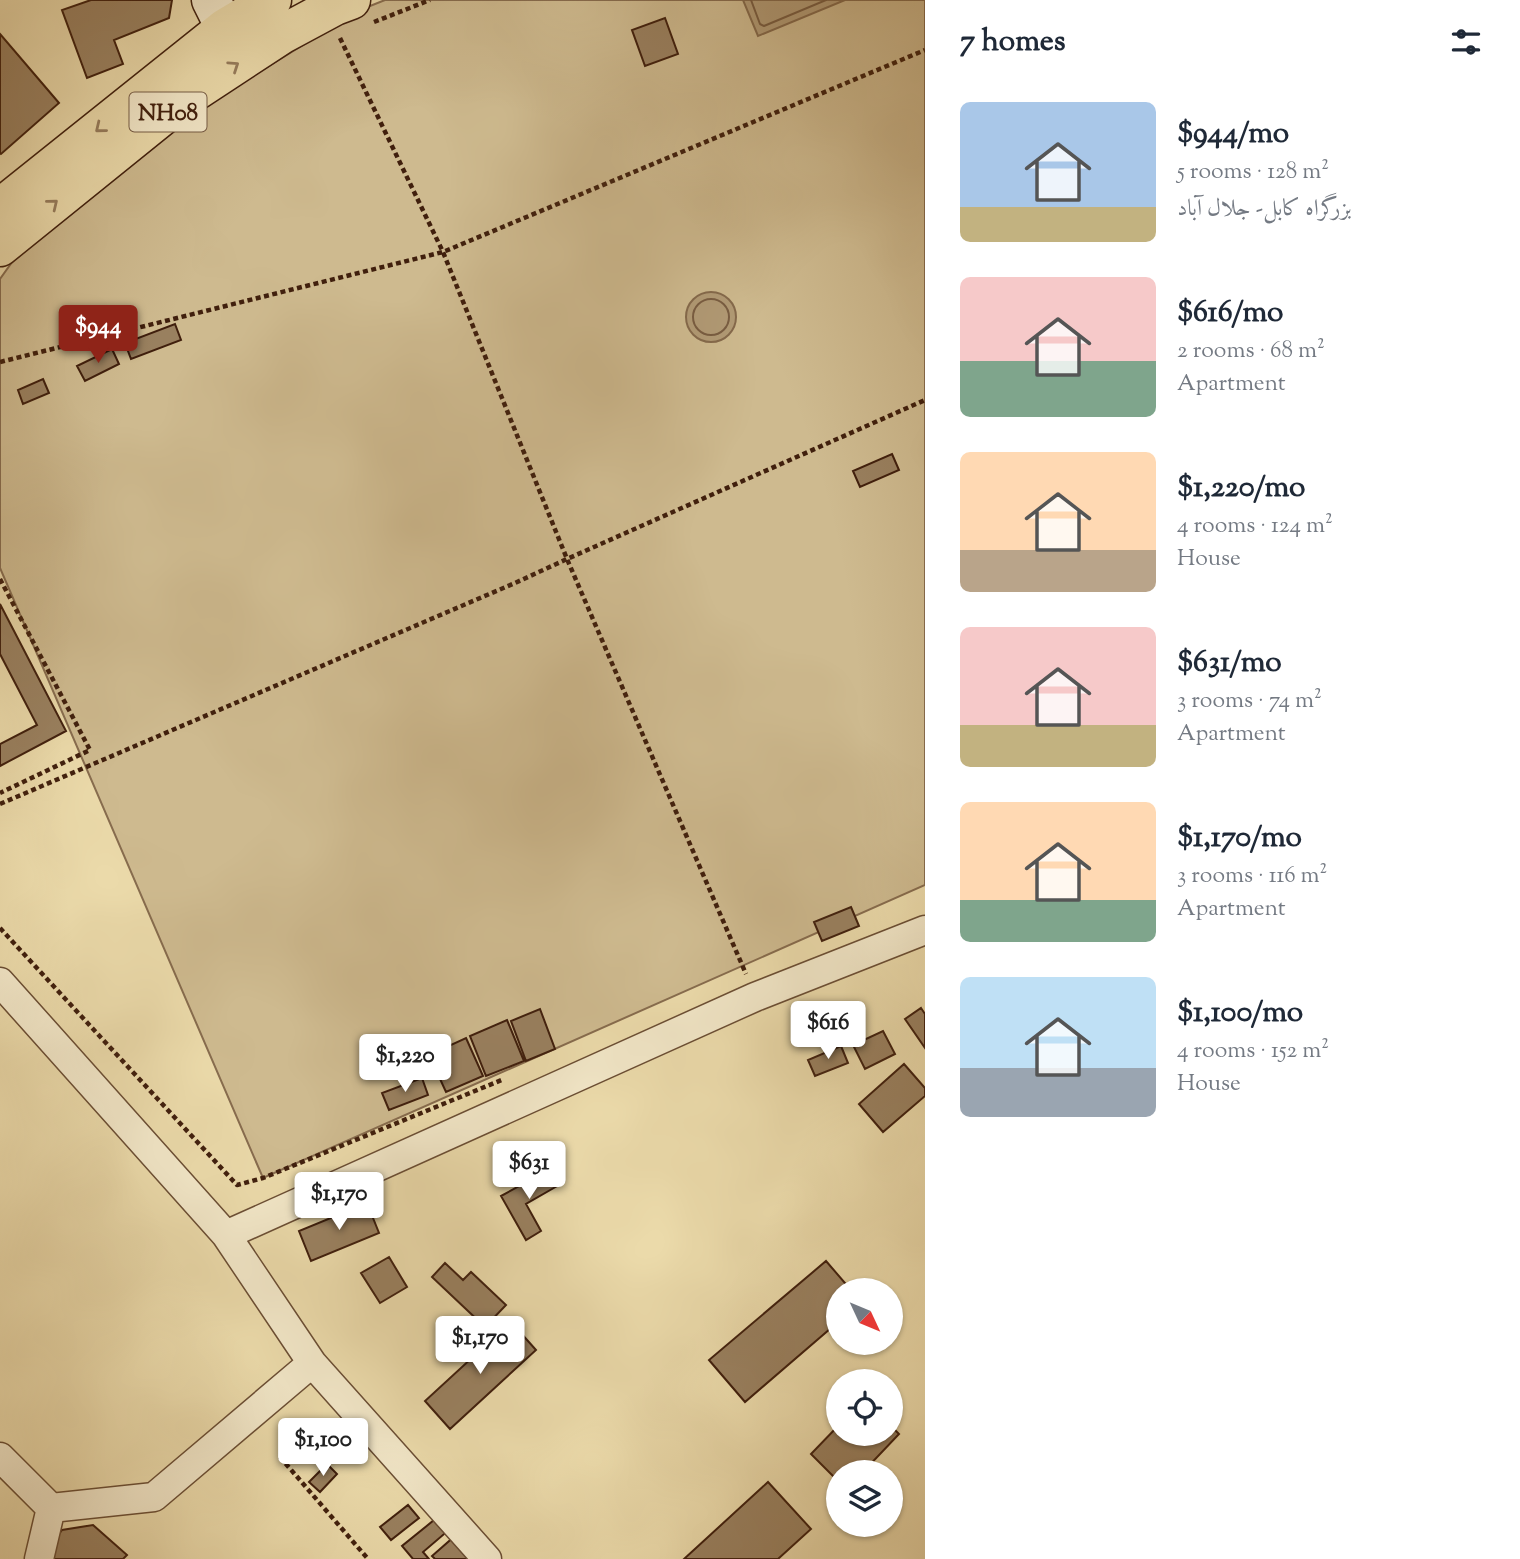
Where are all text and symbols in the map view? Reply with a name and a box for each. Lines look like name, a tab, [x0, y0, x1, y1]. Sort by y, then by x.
text: 7 homes	[960, 21, 1065, 64]
icon: filters	[1447, 23, 1485, 61]
one-way arrow	[226, 62, 239, 74]
road number: NH08	[130, 92, 206, 132]
text: $944/mo	[1177, 113, 1289, 156]
one-way arrow	[95, 119, 107, 132]
icon: home	[1016, 130, 1100, 214]
text: 5 rooms · 128 m²	[1177, 156, 1329, 189]
text: بزرگراه کابل- جلال آباد	[1177, 193, 1351, 226]
one-way arrow	[46, 199, 58, 212]
text: $616/mo	[1177, 292, 1283, 335]
icon: home	[1016, 305, 1100, 389]
pin: $944	[57, 306, 139, 365]
text: $944	[75, 311, 121, 344]
text: 2 rooms · 68 m²	[1177, 335, 1325, 368]
text: Apartment	[1177, 368, 1286, 401]
text: $1,220/mo	[1177, 467, 1305, 510]
icon: home	[1016, 480, 1100, 564]
text: 4 rooms · 124 m²	[1177, 510, 1333, 543]
text: House	[1177, 543, 1241, 576]
text: $631/mo	[1177, 642, 1282, 685]
icon: home	[1016, 655, 1100, 739]
text: 3 rooms · 74 m²	[1177, 685, 1322, 718]
text: Apartment	[1177, 718, 1286, 751]
text: $1,170/mo	[1177, 817, 1302, 860]
icon: home	[1016, 830, 1100, 914]
text: 3 rooms · 116 m²	[1177, 860, 1327, 893]
text: Apartment	[1177, 893, 1286, 926]
text: $1,100/mo	[1177, 992, 1303, 1035]
pin: $616	[787, 1002, 869, 1061]
icon: home	[1016, 1005, 1100, 1089]
text: $616	[807, 1007, 849, 1040]
pin: $1,220	[348, 1034, 462, 1094]
text: 4 rooms · 152 m²	[1177, 1035, 1329, 1068]
text: $1,220	[375, 1040, 435, 1073]
text: House	[1177, 1068, 1241, 1101]
pin: $631	[488, 1142, 570, 1201]
text: $631	[509, 1147, 549, 1180]
pin: $1,170	[282, 1172, 396, 1232]
text: $1,170	[311, 1178, 367, 1211]
north arrow	[826, 1278, 903, 1354]
map controls	[826, 1278, 903, 1537]
pin: $1,170	[423, 1316, 537, 1376]
text: $1,170	[452, 1322, 508, 1355]
button: locate	[826, 1369, 903, 1446]
pin: $1,100	[266, 1418, 380, 1478]
text: $1,100	[294, 1424, 352, 1457]
button: layers	[826, 1460, 903, 1537]

